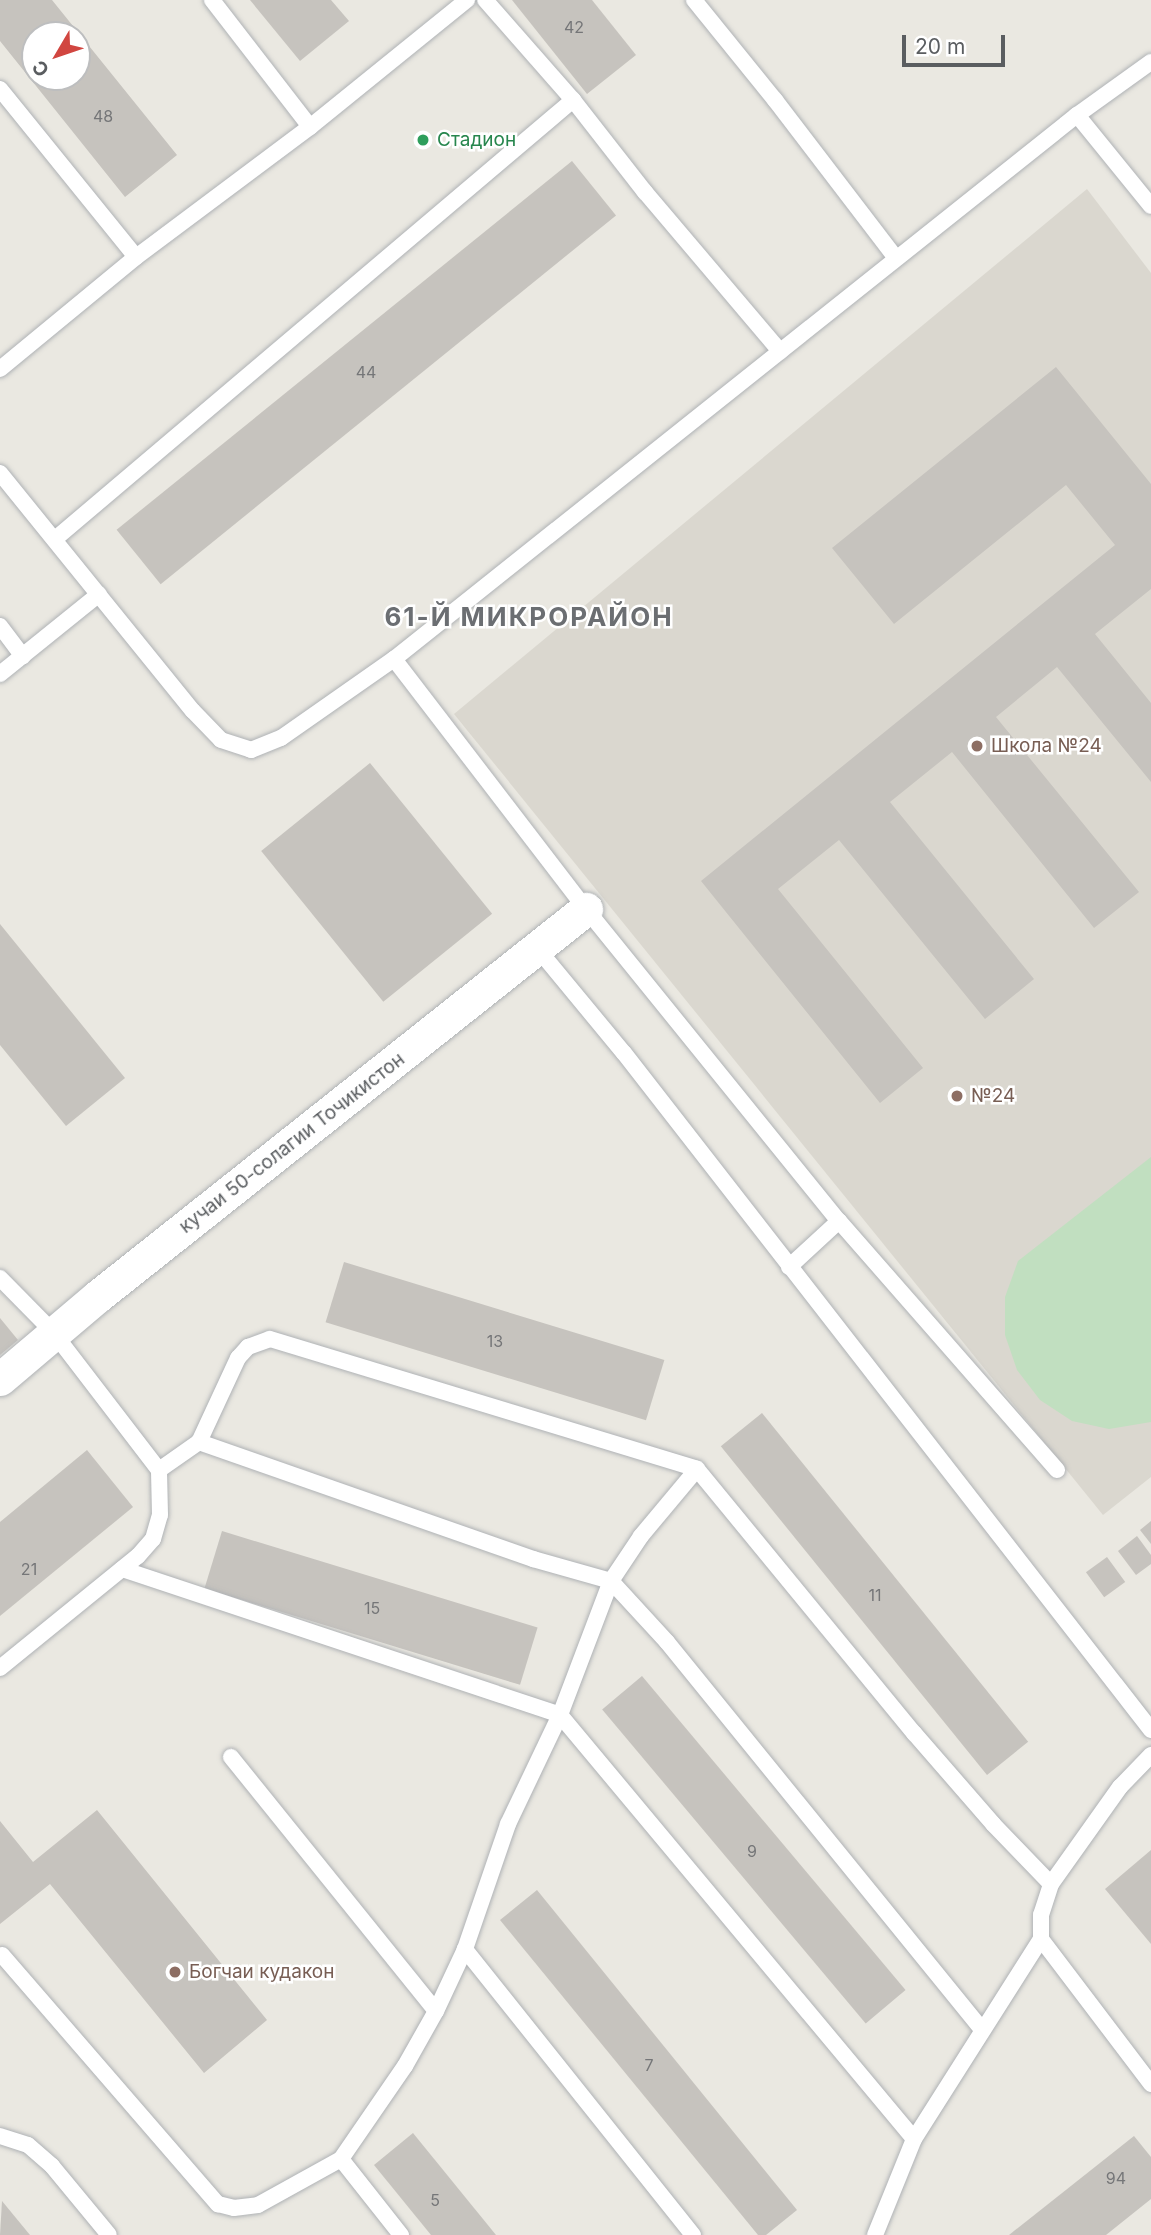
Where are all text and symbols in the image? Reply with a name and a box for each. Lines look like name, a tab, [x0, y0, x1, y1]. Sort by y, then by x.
house number: 42	[564, 17, 584, 37]
north arrow	[21, 21, 91, 91]
scale bar	[906, 21, 1009, 65]
text: 20 m	[915, 34, 965, 59]
text: С	[27, 56, 54, 81]
house number: 48	[93, 106, 113, 126]
place label: Стадион	[437, 129, 516, 151]
marker: Стадион	[415, 132, 431, 148]
house number: 44	[356, 362, 376, 382]
district label: 61-Й МИКРОРАЙОН	[386, 601, 672, 633]
place label: Школа №24	[991, 735, 1102, 757]
marker: Школа №24	[969, 738, 985, 754]
street label: кучаи 50-солагии Точикистон	[175, 1048, 409, 1238]
place label: №24	[971, 1085, 1015, 1107]
marker: №24	[949, 1088, 965, 1104]
house number: 13	[487, 1331, 503, 1351]
house number: 21	[21, 1559, 37, 1579]
house number: 11	[868, 1585, 882, 1605]
house number: 15	[364, 1598, 380, 1618]
house number: 9	[747, 1841, 757, 1861]
place label: Богчаи кудакон	[189, 1961, 334, 1983]
marker: Богчаи кудакон	[167, 1964, 183, 1980]
house number: 7	[644, 2055, 654, 2075]
house number: 94	[1106, 2168, 1126, 2188]
house number: 5	[430, 2190, 440, 2210]

